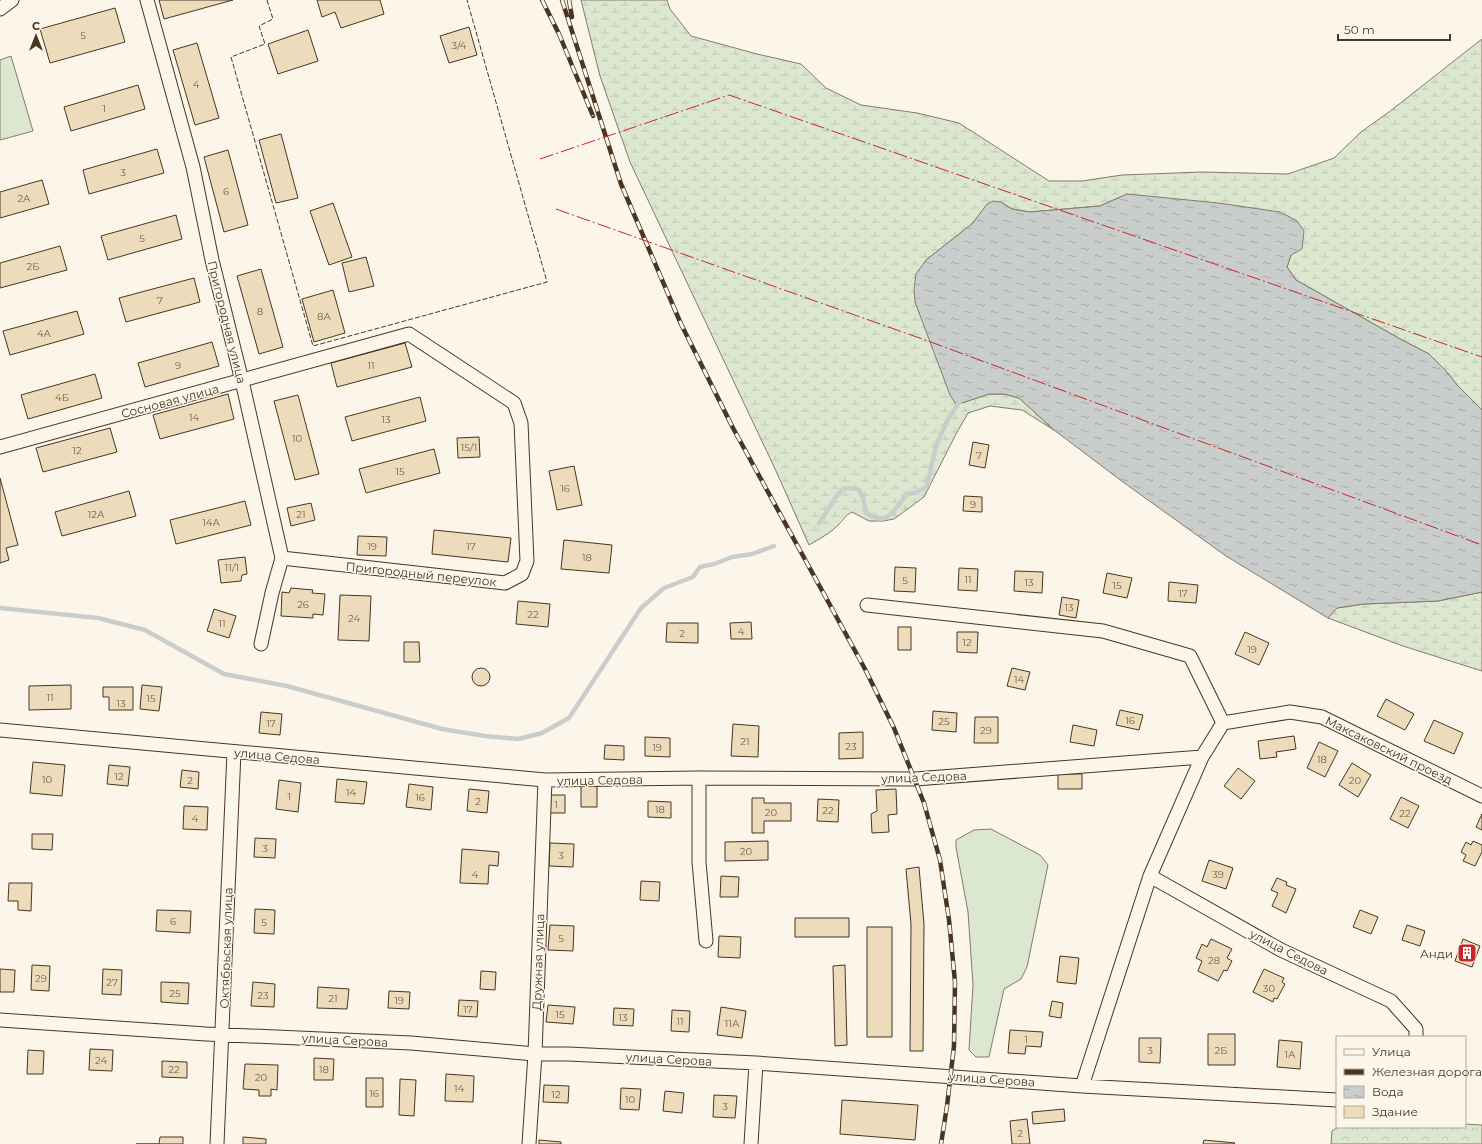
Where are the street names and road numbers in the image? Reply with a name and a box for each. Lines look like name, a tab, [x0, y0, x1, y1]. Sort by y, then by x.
street label: Пригородная улица	[204, 259, 250, 385]
street label: Сосновая улица	[119, 381, 221, 421]
street label: Пригородный переулок	[345, 559, 497, 589]
street label: Максаковский проезд	[1323, 713, 1455, 787]
street label: улица Седова	[233, 745, 320, 767]
street label: улица Седова	[880, 768, 967, 786]
street label: улица Седова	[556, 772, 643, 788]
street label: Октябрьская улица	[216, 887, 236, 1009]
street label: Дружная улица	[529, 913, 547, 1011]
street label: улица Седова	[1246, 925, 1331, 978]
street label: улица Серова	[300, 1030, 389, 1050]
street label: улица Серова	[624, 1049, 713, 1069]
street label: улица Серова	[947, 1068, 1036, 1089]

